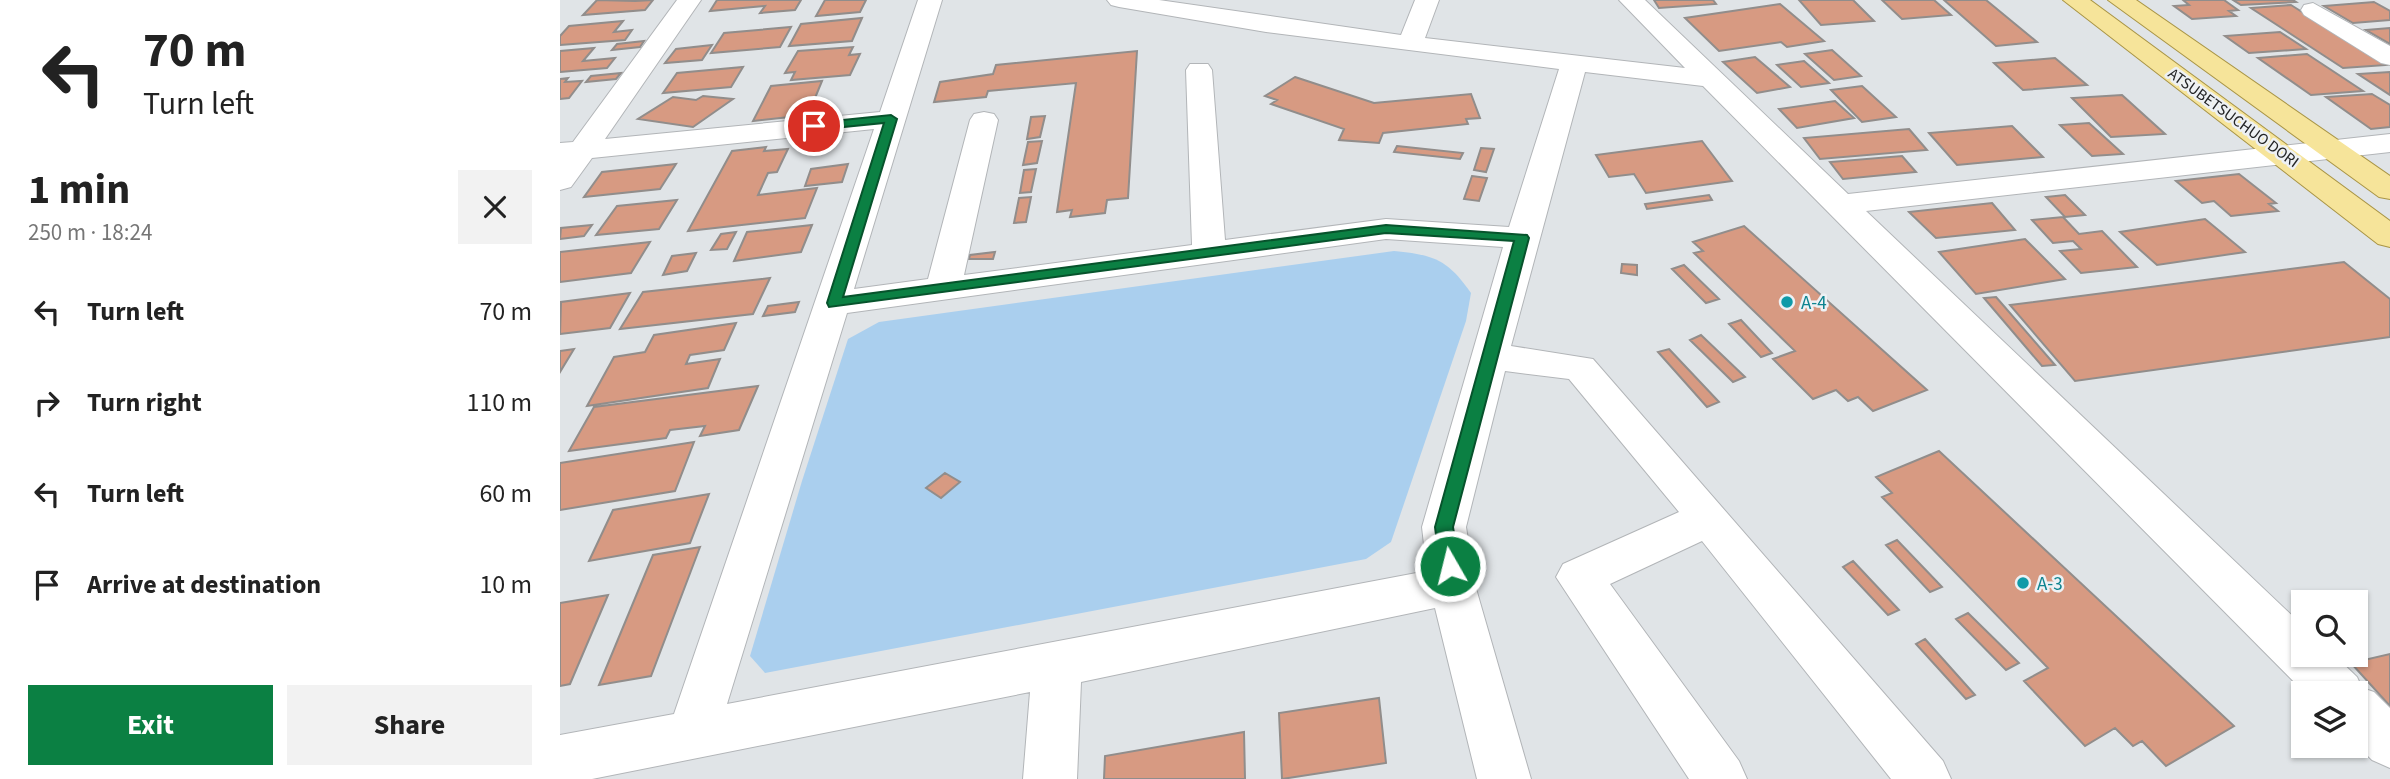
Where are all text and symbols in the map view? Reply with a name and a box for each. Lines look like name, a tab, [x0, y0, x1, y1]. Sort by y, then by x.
text: 70 m	[143, 16, 247, 86]
icon: left	[28, 28, 119, 119]
street label: ATSUBETSUCHUO DORI	[2164, 63, 2303, 173]
text: Turn left	[143, 81, 254, 127]
pin	[784, 96, 844, 156]
icon: arrive	[795, 107, 833, 145]
text: 1 min	[28, 160, 130, 220]
button: close	[458, 170, 532, 244]
text: 250 m · 18:24	[28, 216, 152, 249]
place label: A-4	[1801, 290, 1827, 317]
icon: left	[28, 293, 66, 331]
text: Turn left	[87, 293, 184, 330]
text: 70 m	[479, 293, 532, 330]
marker: A-4	[1779, 294, 1795, 310]
icon: right	[28, 384, 66, 422]
text: Turn right	[87, 384, 202, 421]
text: 110 m	[466, 384, 532, 421]
icon: left	[28, 475, 66, 513]
text: Turn left	[87, 475, 184, 512]
text: 60 m	[479, 475, 532, 512]
position arrow	[1413, 529, 1487, 603]
icon: arrive	[28, 566, 66, 604]
text: Arrive at destination	[87, 566, 321, 603]
text: 10 m	[479, 566, 532, 603]
place label: A-3	[2037, 571, 2063, 598]
marker: A-3	[2015, 575, 2031, 591]
map controls	[2291, 590, 2368, 758]
button: search	[2291, 590, 2368, 667]
button: layers	[2291, 681, 2368, 758]
button: Exit	[28, 685, 273, 765]
button: Share	[287, 685, 532, 765]

